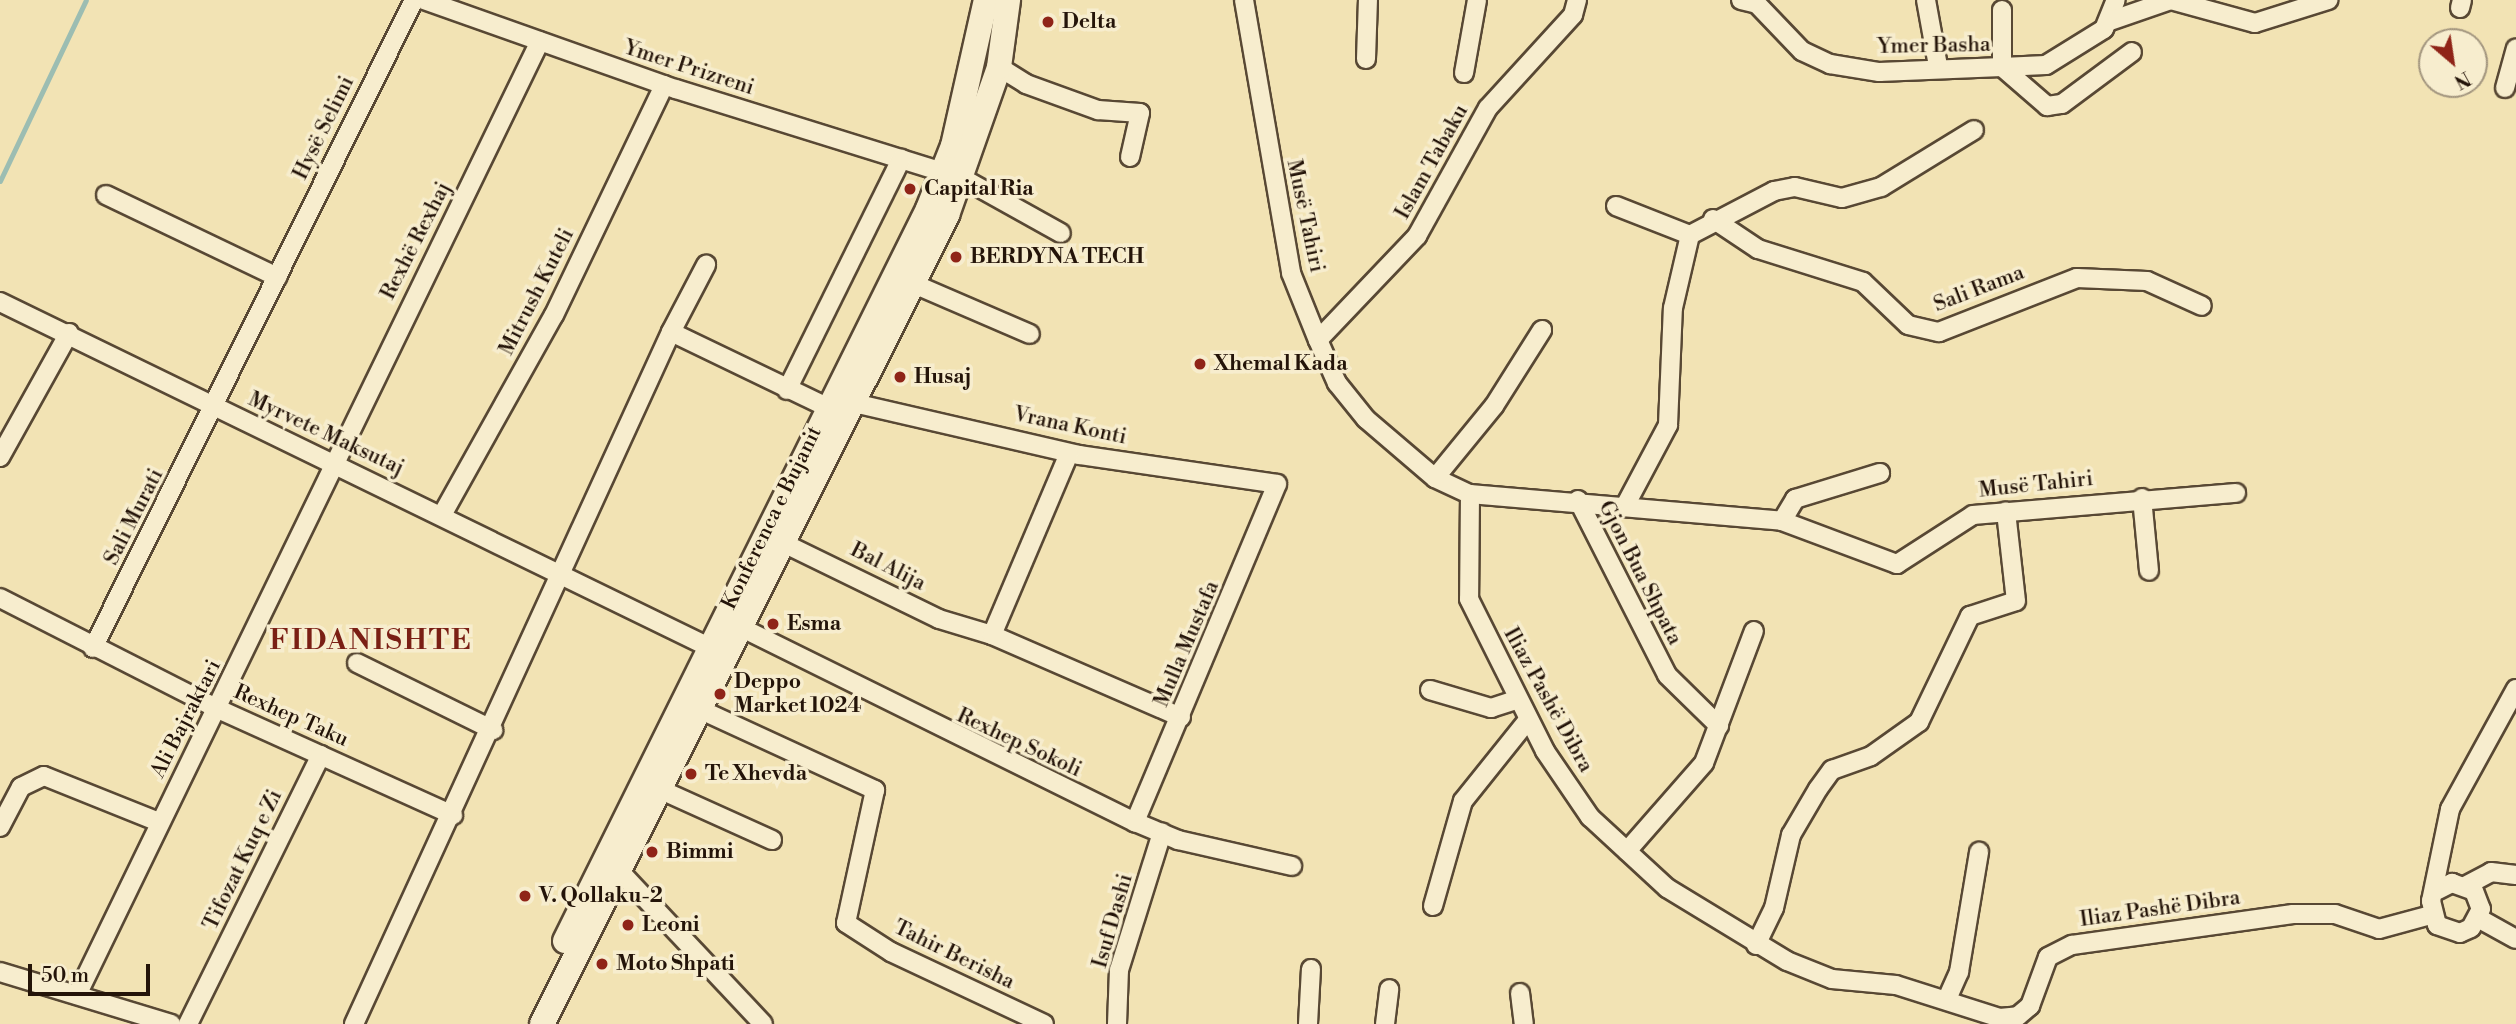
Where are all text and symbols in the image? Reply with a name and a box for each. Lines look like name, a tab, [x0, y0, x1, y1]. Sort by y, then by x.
place label: Delta	[1062, 9, 1116, 35]
marker: Delta	[1040, 14, 1056, 30]
north arrow	[2418, 28, 2488, 98]
street label: Ymer Basha	[1877, 32, 1991, 60]
street label: Ymer Prizreni	[621, 35, 757, 101]
text: N	[2450, 65, 2475, 94]
street label: Hysë Selimi	[288, 72, 360, 184]
street label: Islam Tabaku	[1390, 100, 1474, 224]
street label: Musë Tahiri	[1281, 157, 1329, 275]
place label: Capital Ria	[924, 176, 1034, 202]
street label: Rexhë Rexhaj	[376, 178, 456, 304]
marker: Capital Ria	[902, 181, 918, 197]
street label: Mitrush Kuteli	[494, 224, 580, 360]
place label: BERDYNA TECH	[970, 244, 1144, 270]
marker: BERDYNA TECH	[948, 249, 964, 265]
street label: Sali Rama	[1930, 260, 2028, 318]
place label: Xhemal Kada	[1214, 351, 1348, 377]
marker: Xhemal Kada	[1192, 356, 1208, 372]
place label: Husaj	[914, 364, 971, 390]
marker: Husaj	[892, 369, 908, 385]
street label: Myrvete Maksutaj	[244, 387, 408, 481]
street label: Vrana Konti	[1011, 402, 1129, 450]
street label: Konferenca e Bujanit	[717, 422, 827, 614]
street label: Sali Murati	[99, 465, 169, 569]
street label: Musë Tahiri	[1978, 466, 2094, 504]
street label: Gjon Bua Shpata	[1593, 497, 1687, 649]
street label: Bal Alija	[846, 537, 930, 597]
street label: Mulla Mustafa	[1149, 577, 1225, 711]
place label: Esma	[787, 611, 841, 637]
marker: Esma	[765, 616, 781, 632]
street label: Iliaz Pashë Dibra	[1498, 623, 1598, 777]
district label: FIDANISHTE	[271, 624, 471, 658]
street label: Ali Bajraktari	[145, 656, 227, 782]
place label: Deppo Market 1024	[734, 669, 862, 719]
street label: Rexhep Taku	[230, 680, 352, 752]
marker: Deppo Market 1024	[712, 686, 728, 702]
street label: Rexhep Sokoli	[953, 703, 1085, 783]
place label: Te Xhevda	[705, 761, 807, 787]
marker: Te Xhevda	[683, 766, 699, 782]
street label: Tifozat Kuq e Zi	[198, 786, 288, 934]
place label: Bimmi	[666, 839, 733, 865]
marker: Bimmi	[644, 844, 660, 860]
street label: Isuf Dashi	[1088, 871, 1138, 971]
place label: V. Qollaku-2	[539, 883, 663, 909]
street label: Iliaz Pashë Dibra	[2078, 885, 2242, 933]
marker: V. Qollaku-2	[517, 888, 533, 904]
place label: Leoni	[642, 912, 700, 938]
street label: Tahir Berisha	[890, 915, 1018, 995]
marker: Leoni	[620, 917, 636, 933]
scale bar	[32, 950, 154, 994]
place label: Moto Shpati	[616, 951, 735, 977]
marker: Moto Shpati	[594, 956, 610, 972]
text: 50 m	[41, 963, 89, 989]

